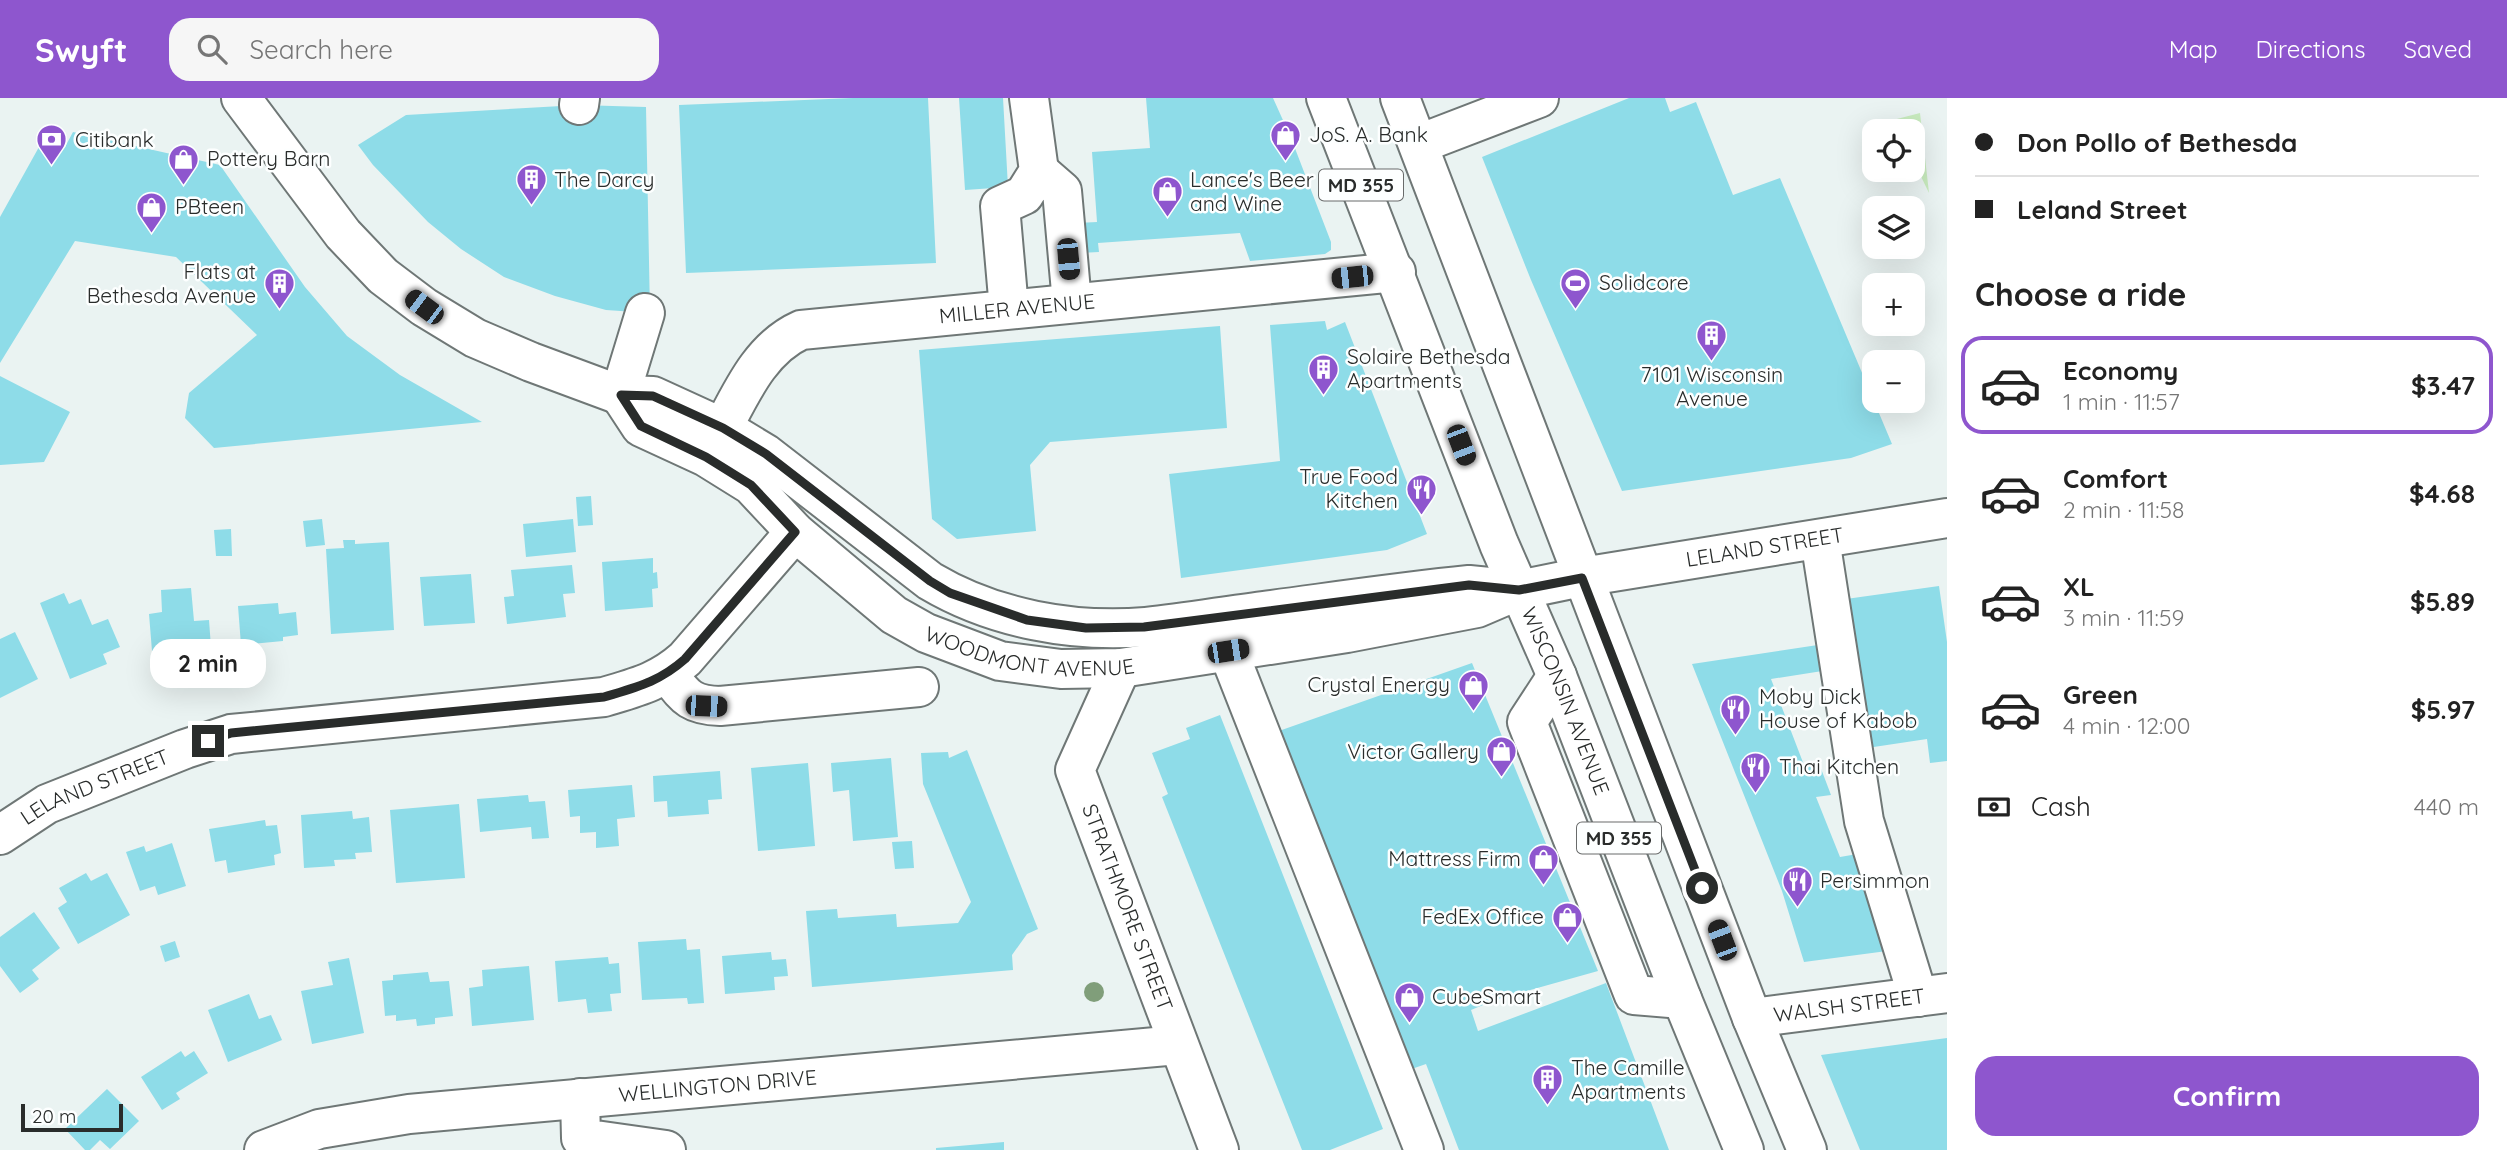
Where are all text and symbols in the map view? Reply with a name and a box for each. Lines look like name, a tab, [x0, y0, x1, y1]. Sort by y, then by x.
search box	[169, 18, 659, 81]
text: Swyft	[35, 29, 127, 70]
icon: search	[193, 30, 231, 68]
text: Search here	[249, 33, 393, 66]
text: Map	[2169, 34, 2218, 64]
text: Directions	[2256, 34, 2366, 64]
text: Saved	[2404, 34, 2472, 64]
shop icon: JoS. A. Bank	[1269, 118, 1303, 162]
map controls	[1862, 119, 1925, 413]
button: locate	[1862, 119, 1925, 182]
place label: JoS. A. Bank	[1309, 121, 1428, 147]
bank icon: Citibank	[35, 123, 69, 167]
place label: Citibank	[75, 126, 154, 152]
text: Don Pollo of Bethesda	[2017, 126, 2297, 159]
shop icon: Pottery Barn	[167, 142, 201, 186]
place label: Pottery Barn	[207, 145, 330, 171]
building icon: The Darcy	[514, 163, 548, 207]
place label: The Darcy	[554, 166, 654, 192]
place label: Lance's Beer and Wine	[1190, 166, 1314, 216]
road number: MD 355	[1319, 170, 1403, 200]
shop icon: Lance's Beer and Wine	[1150, 175, 1184, 219]
shop icon: PBteen	[135, 190, 169, 234]
place label: PBteen	[175, 193, 244, 219]
text: Leland Street	[2017, 193, 2188, 226]
button: layers	[1862, 196, 1925, 259]
car	[1056, 237, 1081, 281]
place label: Flats at Bethesda Avenue	[87, 258, 256, 308]
car	[1331, 264, 1374, 290]
sports icon: Solidcore	[1559, 266, 1593, 310]
building icon: Flats at Bethesda Avenue	[262, 267, 296, 311]
place label: Solidcore	[1599, 269, 1689, 295]
button: +	[1862, 273, 1925, 336]
text: Choose a ride	[1975, 274, 2187, 314]
car	[401, 286, 448, 328]
street label: MILLER AVENUE	[938, 287, 1096, 328]
building icon: 7101 Wisconsin Avenue	[1695, 318, 1729, 362]
place label: Solaire Bethesda Apartments	[1347, 343, 1510, 393]
button: −	[1862, 350, 1925, 413]
building icon: Solaire Bethesda Apartments	[1307, 352, 1341, 396]
icon: car	[1979, 354, 2042, 417]
text: Economy	[2063, 354, 2178, 387]
place label: 7101 Wisconsin Avenue	[1641, 361, 1783, 411]
text: $3.47	[2411, 369, 2475, 402]
text: 1 min · 11:57	[2063, 387, 2180, 416]
car	[1444, 422, 1479, 468]
icon: car	[1979, 462, 2042, 525]
text: Comfort	[2063, 462, 2168, 495]
place label: True Food Kitchen	[1299, 463, 1398, 513]
restaurant icon: True Food Kitchen	[1404, 472, 1438, 516]
text: $4.68	[2409, 477, 2475, 510]
text: 2 min · 11:58	[2063, 495, 2185, 524]
street label: LELAND STREET	[1684, 521, 1845, 572]
icon: car	[1979, 570, 2042, 633]
text: XL	[2063, 570, 2095, 603]
text: $5.89	[2410, 585, 2475, 618]
street label: WISCONSIN AVENUE	[1516, 603, 1616, 798]
text: 3 min · 11:59	[2063, 603, 2184, 632]
street label: WOODMONT AVENUE	[921, 620, 1136, 682]
car	[1206, 637, 1251, 665]
callout: 2 min	[150, 640, 266, 688]
text: 2 min	[178, 649, 238, 678]
shop icon: Crystal Energy	[1456, 668, 1490, 712]
place label: Crystal Energy	[1307, 671, 1450, 697]
icon: car	[1979, 678, 2042, 741]
text: Green	[2063, 678, 2138, 711]
place label: Moby Dick House of Kabob	[1759, 683, 1917, 733]
restaurant icon: Moby Dick House of Kabob	[1719, 692, 1753, 736]
text: $5.97	[2411, 693, 2475, 726]
car	[685, 695, 728, 717]
text: 4 min · 12:00	[2063, 711, 2191, 740]
route end	[192, 725, 224, 757]
shop icon: Victor Gallery	[1485, 735, 1519, 779]
place label: Victor Gallery	[1347, 738, 1479, 764]
street label: LELAND STREET	[15, 743, 172, 830]
restaurant icon: Thai Kitchen	[1739, 750, 1773, 794]
place label: Thai Kitchen	[1779, 753, 1899, 779]
icon: cash	[1975, 788, 2013, 826]
text: Cash	[2031, 790, 2091, 823]
text: 440 m	[2414, 792, 2479, 821]
street label: STRATHMORE STREET	[1077, 800, 1179, 1014]
road number: MD 355	[1577, 822, 1661, 853]
shop icon: Mattress Firm	[1527, 842, 1561, 886]
place label: Mattress Firm	[1388, 845, 1521, 871]
restaurant icon: Persimmon	[1780, 864, 1814, 908]
place label: Persimmon	[1820, 867, 1930, 893]
route start	[1686, 872, 1718, 904]
shop icon: FedEx Office	[1550, 900, 1584, 944]
place label: FedEx Office	[1422, 903, 1544, 929]
car	[1705, 917, 1740, 963]
shop icon: CubeSmart	[1392, 980, 1426, 1024]
street label: WALSH STREET	[1772, 982, 1926, 1027]
place label: CubeSmart	[1432, 983, 1541, 1009]
place label: The Camille Apartments	[1571, 1054, 1686, 1104]
button: Confirm	[1975, 1056, 2479, 1136]
street label: WELLINGTON DRIVE	[617, 1063, 818, 1107]
building icon: The Camille Apartments	[1531, 1063, 1565, 1107]
scale bar	[21, 1101, 122, 1133]
text: 20 m	[32, 1104, 76, 1128]

